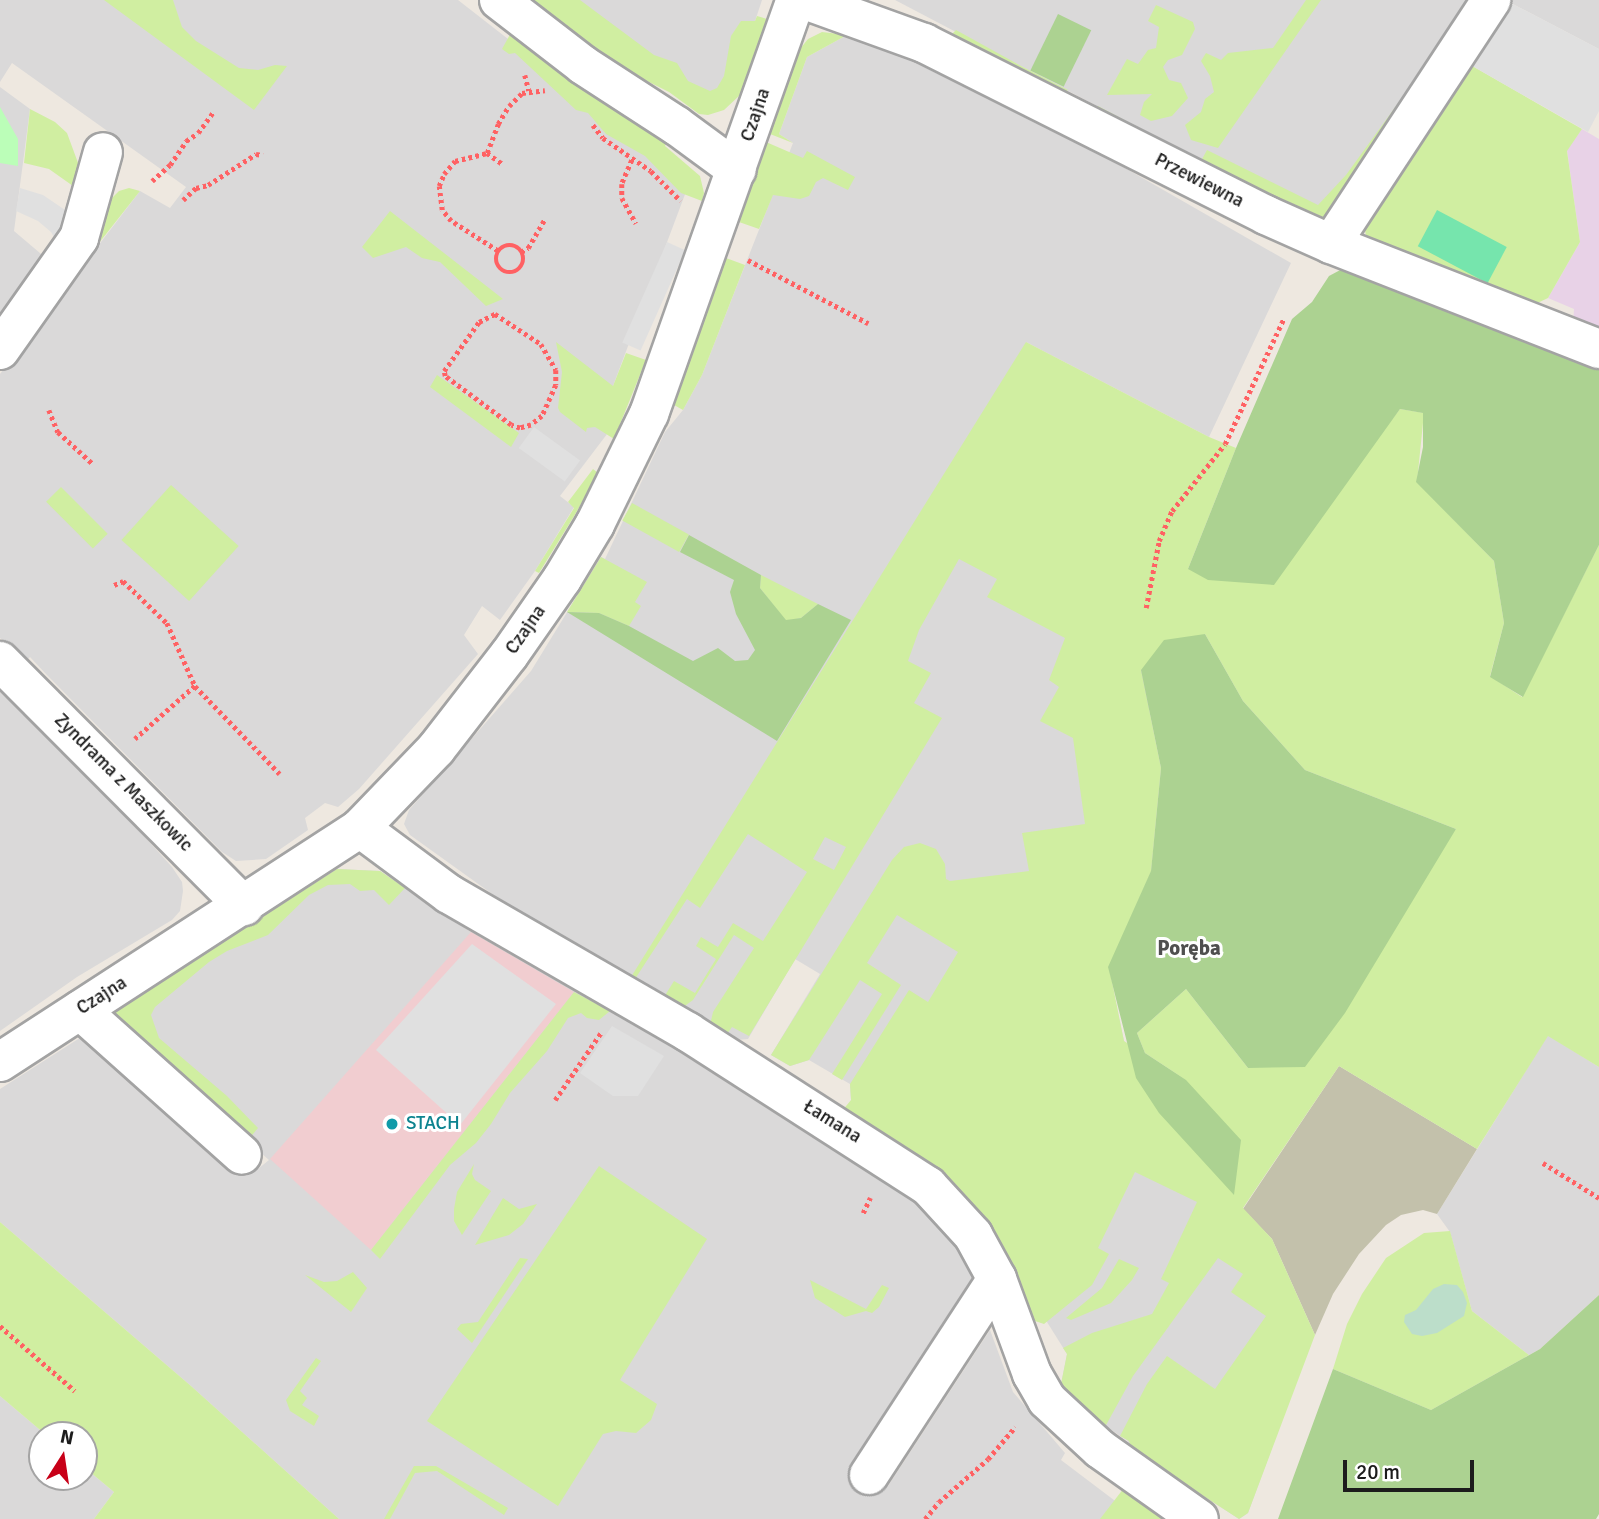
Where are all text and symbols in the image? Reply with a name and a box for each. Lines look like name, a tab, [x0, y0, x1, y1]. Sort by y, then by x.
street label: Czajna	[736, 85, 776, 145]
street label: Przewiewna	[1151, 149, 1247, 213]
street label: Czajna	[501, 601, 551, 659]
street label: Zyndrama z Maszkowic	[49, 709, 197, 857]
district label: Poręba	[1157, 935, 1221, 961]
street label: Czajna	[73, 972, 131, 1020]
street label: Łamana	[799, 1095, 865, 1149]
place label: STACH	[406, 1113, 460, 1135]
marker: STACH	[384, 1116, 400, 1132]
north arrow	[28, 1421, 98, 1491]
text: N	[58, 1424, 76, 1451]
scale bar	[1347, 1446, 1478, 1490]
text: 20 m	[1356, 1459, 1400, 1485]

